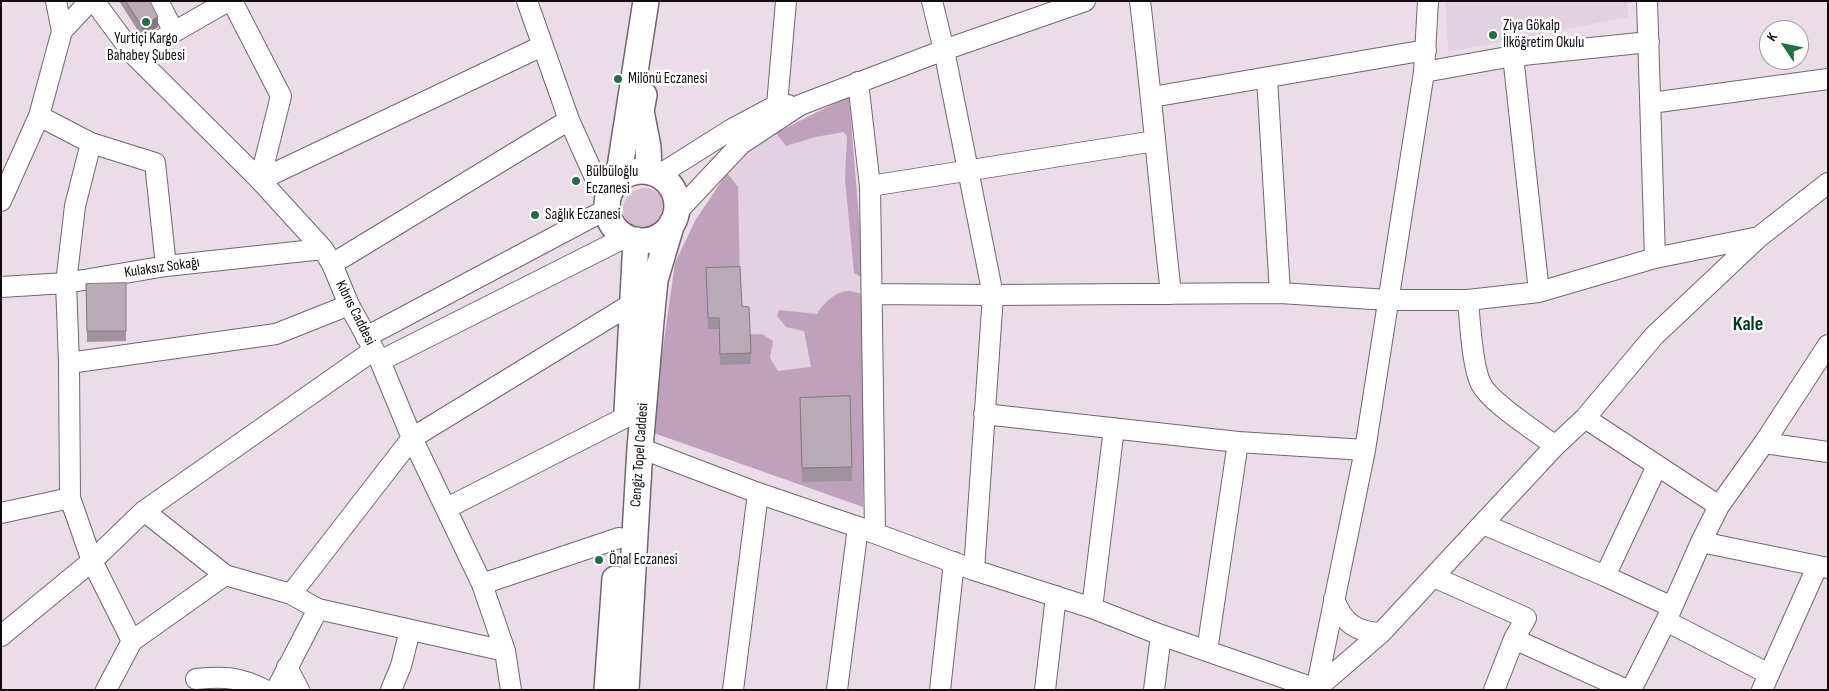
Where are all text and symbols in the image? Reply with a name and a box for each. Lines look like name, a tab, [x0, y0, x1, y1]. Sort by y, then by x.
marker: Yurtiçi Kargo Bahabey Şubesi	[140, 16, 152, 28]
place label: Ziya Gökalp İlköğretim Okulu	[1503, 17, 1584, 52]
north arrow	[1759, 20, 1809, 70]
marker: Ziya Gökalp İlköğretim Okulu	[1487, 29, 1499, 41]
text: K	[1763, 29, 1781, 45]
place label: Yurtiçi Kargo Bahabey Şubesi	[107, 30, 185, 65]
place label: Milönü Eczanesi	[628, 70, 708, 88]
marker: Milönü Eczanesi	[612, 73, 624, 85]
place label: Bülbüloğlu Eczanesi	[586, 163, 638, 198]
marker: Bülbüloğlu Eczanesi	[570, 175, 582, 187]
place label: Sağlık Eczanesi	[545, 206, 621, 224]
marker: Sağlık Eczanesi	[529, 209, 541, 221]
street label: Kulaksız Sokağı	[123, 254, 201, 282]
street label: Kıbrıs Caddesi	[331, 278, 379, 348]
district label: Kale	[1733, 313, 1763, 337]
street label: Cengiz Topel Caddesi	[627, 402, 653, 508]
place label: Önal Eczanesi	[609, 551, 678, 569]
marker: Önal Eczanesi	[593, 554, 605, 566]

